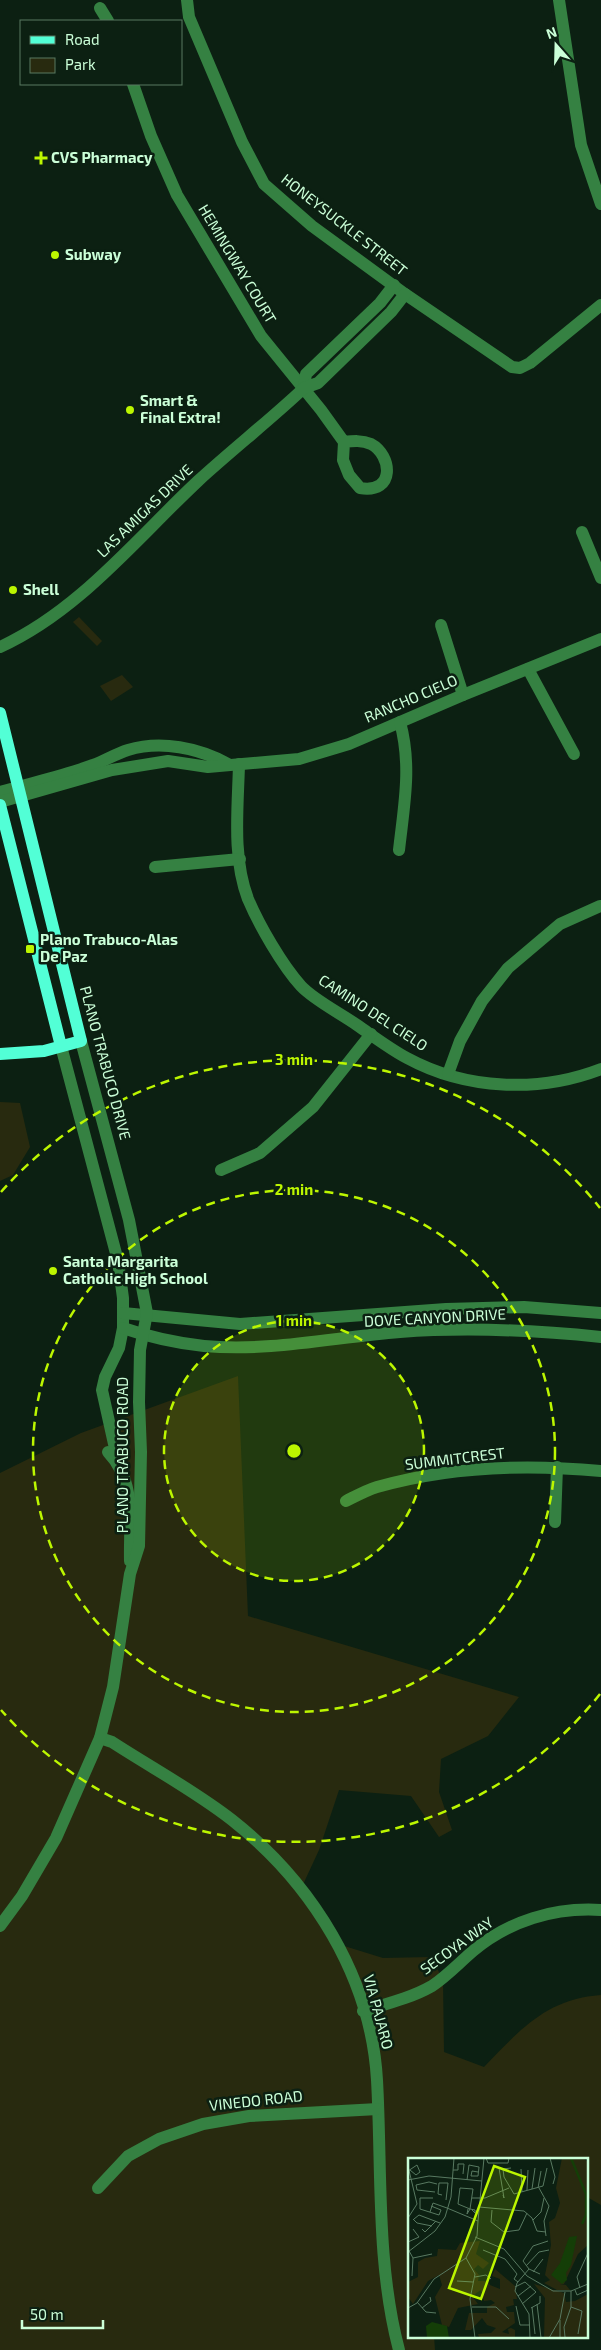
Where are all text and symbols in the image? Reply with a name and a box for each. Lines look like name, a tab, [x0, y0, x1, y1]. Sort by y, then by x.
legend	[20, 20, 182, 85]
north arrow	[531, 20, 581, 70]
text: N	[544, 23, 559, 42]
text: Road	[65, 30, 100, 48]
text: Park	[65, 55, 96, 73]
place label: CVS Pharmacy	[51, 148, 153, 167]
marker: CVS Pharmacy	[35, 152, 47, 164]
street label: HONEYSUCKLE STREET	[278, 170, 411, 279]
street label: HEMINGWAY COURT	[195, 201, 281, 326]
place label: Subway	[65, 245, 122, 264]
marker: Subway	[49, 249, 61, 261]
place label: Smart & Final Extra!	[140, 391, 221, 426]
marker: Smart & Final Extra!	[124, 404, 136, 416]
street label: LAS AMIGAS DRIVE	[93, 460, 196, 561]
place label: Shell	[23, 580, 59, 598]
marker: Shell	[7, 584, 19, 596]
street label: RANCHO CIELO	[361, 670, 460, 726]
place label: Plano Trabuco-Alas De Paz	[40, 930, 178, 965]
marker: Plano Trabuco-Alas De Paz	[24, 943, 36, 955]
street label: CAMINO DEL CIELO	[316, 970, 431, 1054]
street label: PLANO TRABUCO DRIVE	[77, 984, 135, 1142]
text: 3 min	[275, 1050, 313, 1068]
text: 2 min	[275, 1180, 313, 1198]
place label: Santa Margarita Catholic High School	[63, 1252, 208, 1287]
marker: Santa Margarita Catholic High School	[47, 1265, 59, 1277]
street label: DOVE CANYON DRIVE	[363, 1304, 506, 1330]
text: 1 min	[276, 1311, 312, 1329]
street label: PLANO TRABUCO ROAD	[113, 1377, 131, 1533]
centre of rings	[285, 1442, 303, 1460]
street label: SUMMITCREST	[404, 1443, 506, 1473]
street label: SECOYA WAY	[416, 1912, 497, 1978]
street label: VIA PAJARO	[360, 1972, 398, 2051]
street label: VINEDO ROAD	[208, 2086, 304, 2114]
inset map	[408, 2158, 588, 2338]
scale bar	[22, 2298, 104, 2330]
text: 50 m	[30, 2305, 64, 2323]

